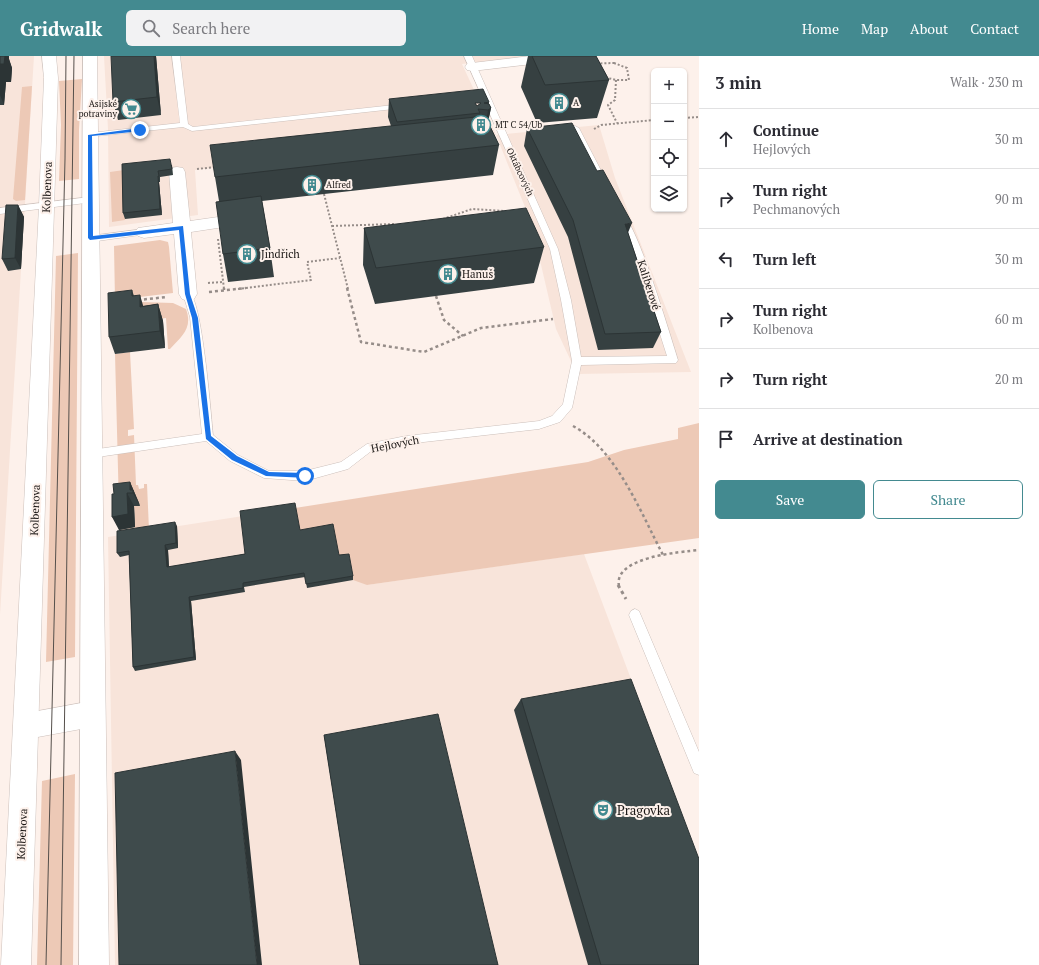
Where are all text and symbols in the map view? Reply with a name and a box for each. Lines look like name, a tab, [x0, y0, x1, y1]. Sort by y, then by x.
search box	[126, 10, 406, 46]
text: Gridwalk	[20, 16, 102, 41]
icon: search	[140, 17, 162, 39]
text: Search here	[172, 18, 250, 38]
text: Home	[802, 19, 839, 38]
text: Map	[861, 19, 888, 38]
text: About	[910, 19, 948, 38]
text: Contact	[970, 19, 1019, 38]
map controls	[651, 68, 687, 212]
button: +	[651, 68, 687, 104]
text: 3 min	[715, 71, 762, 94]
text: Walk · 230 m	[950, 73, 1023, 91]
building icon: A	[548, 92, 570, 114]
place label: A	[573, 97, 580, 109]
place label: Asijské potraviny	[79, 98, 117, 120]
supermarket icon: Asijské potraviny	[120, 98, 142, 120]
button: −	[651, 104, 687, 140]
building icon: MT C 54/Ub	[470, 114, 492, 136]
place label: MT C 54/Ub	[495, 119, 542, 131]
text: Continue	[753, 120, 819, 140]
route end	[131, 121, 149, 139]
icon: ahead	[715, 128, 737, 150]
text: 30 m	[995, 130, 1023, 148]
button: locate	[651, 140, 687, 176]
text: Hejlových	[753, 140, 811, 158]
street label: Oktábcových	[504, 146, 537, 199]
street label: Kolbenova	[39, 161, 55, 213]
building icon: Alfred	[301, 174, 323, 196]
button: layers	[651, 176, 687, 212]
place label: Alfred	[326, 179, 351, 191]
text: Turn right	[753, 180, 828, 200]
icon: right	[715, 188, 737, 210]
text: 90 m	[995, 190, 1023, 208]
text: Pechmanových	[753, 200, 840, 218]
building icon: Jindřich	[236, 243, 258, 265]
place label: Jindřich	[261, 247, 300, 261]
icon: left	[715, 248, 737, 270]
text: Turn left	[753, 249, 817, 269]
text: 30 m	[995, 250, 1023, 268]
street label: Kaliberové	[634, 258, 664, 312]
building icon: Hanuš	[437, 263, 459, 285]
place label: Hanuš	[462, 267, 493, 281]
text: Turn right	[753, 300, 828, 320]
icon: right	[715, 308, 737, 330]
text: 60 m	[995, 310, 1023, 328]
text: Kolbenova	[753, 320, 813, 338]
icon: right	[715, 368, 737, 390]
text: Turn right	[753, 369, 828, 389]
text: 20 m	[995, 370, 1023, 388]
icon: arrive	[715, 428, 737, 450]
text: Arrive at destination	[753, 429, 903, 449]
street label: Hejlových	[370, 432, 421, 456]
route start	[296, 467, 314, 485]
button: Save	[715, 480, 865, 519]
button: Share	[873, 480, 1023, 519]
street label: Kolbenova	[27, 484, 43, 536]
theatre icon: Pragovka	[592, 799, 614, 821]
place label: Pragovka	[617, 801, 670, 819]
street label: Kolbenova	[14, 808, 30, 860]

